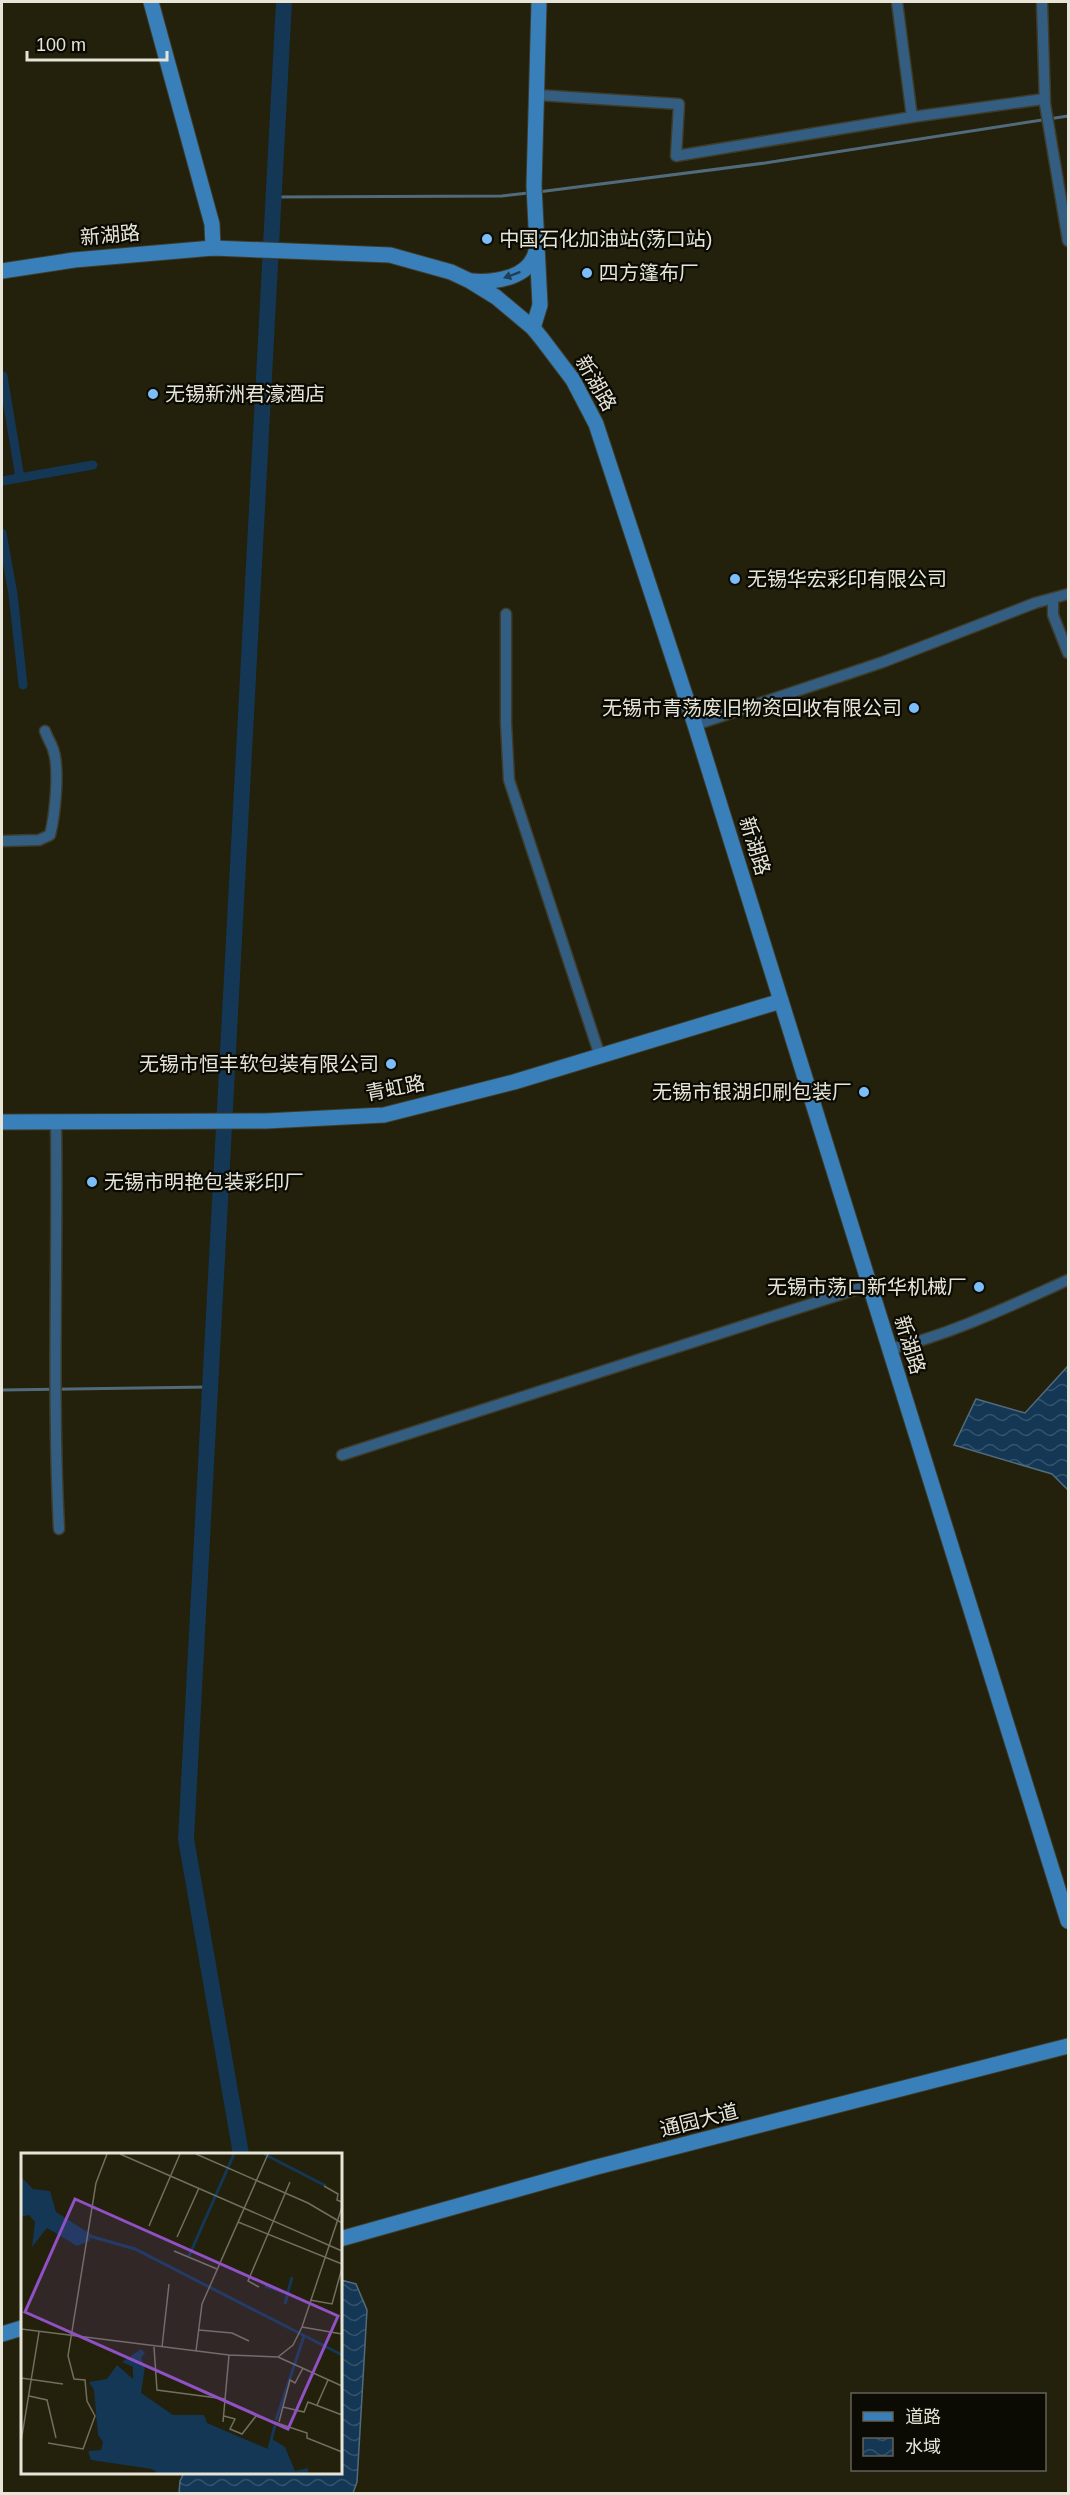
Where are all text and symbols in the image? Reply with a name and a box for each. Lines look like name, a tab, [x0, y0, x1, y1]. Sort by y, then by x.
scale bar	[27, 24, 166, 62]
text: 100 m	[36, 35, 86, 55]
street label: 新湖路	[79, 221, 141, 249]
place label: 中国石化加油站(荡口站)	[499, 228, 712, 250]
marker: 中国石化加油站(荡口站)	[480, 232, 494, 246]
place label: 四方篷布厂	[599, 262, 699, 284]
marker: 四方篷布厂	[580, 266, 594, 280]
one-way arrow	[502, 271, 520, 281]
street label: 新湖路	[571, 352, 621, 414]
place label: 无锡新洲君濠酒店	[165, 383, 325, 405]
marker: 无锡新洲君濠酒店	[146, 387, 160, 401]
place label: 无锡华宏彩印有限公司	[747, 568, 947, 590]
marker: 无锡华宏彩印有限公司	[728, 572, 742, 586]
place label: 无锡市青荡废旧物资回收有限公司	[602, 697, 902, 719]
marker: 无锡市青荡废旧物资回收有限公司	[907, 701, 921, 715]
street label: 新湖路	[736, 814, 774, 878]
place label: 无锡市恒丰软包装有限公司	[139, 1053, 379, 1075]
marker: 无锡市恒丰软包装有限公司	[384, 1057, 398, 1071]
street label: 青虹路	[363, 1071, 427, 1105]
place label: 无锡市银湖印刷包装厂	[652, 1081, 852, 1103]
marker: 无锡市银湖印刷包装厂	[857, 1085, 871, 1099]
place label: 无锡市明艳包装彩印厂	[104, 1171, 304, 1193]
marker: 无锡市明艳包装彩印厂	[85, 1175, 99, 1189]
place label: 无锡市荡口新华机械厂	[767, 1276, 967, 1298]
marker: 无锡市荡口新华机械厂	[972, 1280, 986, 1294]
street label: 新湖路	[891, 1313, 929, 1377]
street label: 通园大道	[658, 2100, 740, 2140]
inset map	[21, 2153, 342, 2474]
legend	[851, 2393, 1046, 2471]
text: 道路	[905, 2407, 941, 2427]
text: 水域	[905, 2437, 941, 2457]

